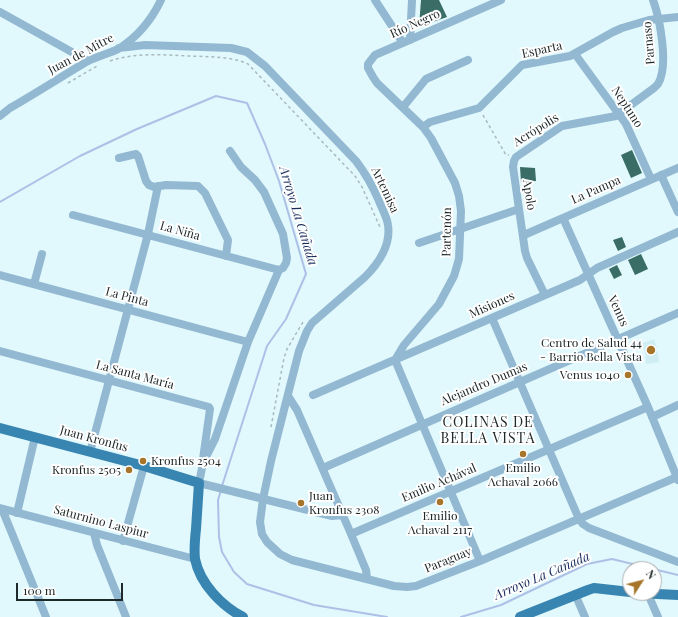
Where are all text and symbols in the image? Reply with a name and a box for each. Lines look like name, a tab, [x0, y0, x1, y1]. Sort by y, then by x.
street label: Río Negro	[388, 7, 442, 41]
street label: Parnaso	[640, 21, 658, 65]
street label: Juan de Mitre	[46, 31, 116, 77]
street label: Esparta	[520, 39, 564, 61]
street label: Neptuno	[608, 84, 646, 130]
street label: Acrópolis	[511, 110, 561, 150]
water label: Arroyo La Cañada	[276, 165, 320, 267]
street label: Artemisa	[368, 165, 402, 215]
street label: La Pampa	[569, 173, 623, 207]
street label: Apolo	[519, 179, 539, 211]
street label: Partenón	[439, 207, 455, 257]
street label: La Niña	[158, 218, 202, 244]
street label: La Pinta	[104, 284, 150, 310]
street label: Misiones	[467, 289, 517, 321]
street label: Venus	[605, 293, 631, 329]
place label: Centro de Salud 44 - Barrio Bella Vista	[540, 336, 642, 364]
marker: Centro de Salud 44 - Barrio Bella Vista	[645, 344, 657, 356]
street label: La Santa María	[94, 358, 176, 392]
street label: Alejandro Dumas	[439, 359, 529, 409]
place label: Venus 1040	[560, 368, 620, 382]
marker: Venus 1040	[623, 370, 633, 380]
district label: COLINAS DE BELLA VISTA	[441, 415, 535, 448]
street label: Juan Kronfus	[58, 423, 130, 455]
marker: Emilio Achaval 2066	[518, 449, 528, 459]
place label: Kronfus 2504	[151, 454, 221, 468]
marker: Kronfus 2504	[138, 456, 148, 466]
street label: Emilio Achával	[400, 461, 478, 505]
place label: Emilio Achaval 2066	[488, 461, 558, 489]
place label: Kronfus 2505	[52, 463, 121, 477]
marker: Kronfus 2505	[124, 465, 134, 475]
place label: Juan Kronfus 2308	[309, 489, 380, 517]
marker: Emilio Achaval 2117	[435, 497, 445, 507]
marker: Juan Kronfus 2308	[296, 498, 306, 508]
street label: Saturnino Laspiur	[52, 502, 150, 542]
place label: Emilio Achaval 2117	[408, 509, 472, 537]
street label: Paraguay	[422, 544, 474, 576]
water label: Arroyo La Cañada	[492, 549, 592, 603]
north arrow	[622, 561, 662, 601]
text: N	[643, 567, 660, 582]
scale bar	[18, 575, 125, 601]
text: 100 m	[23, 582, 55, 598]

